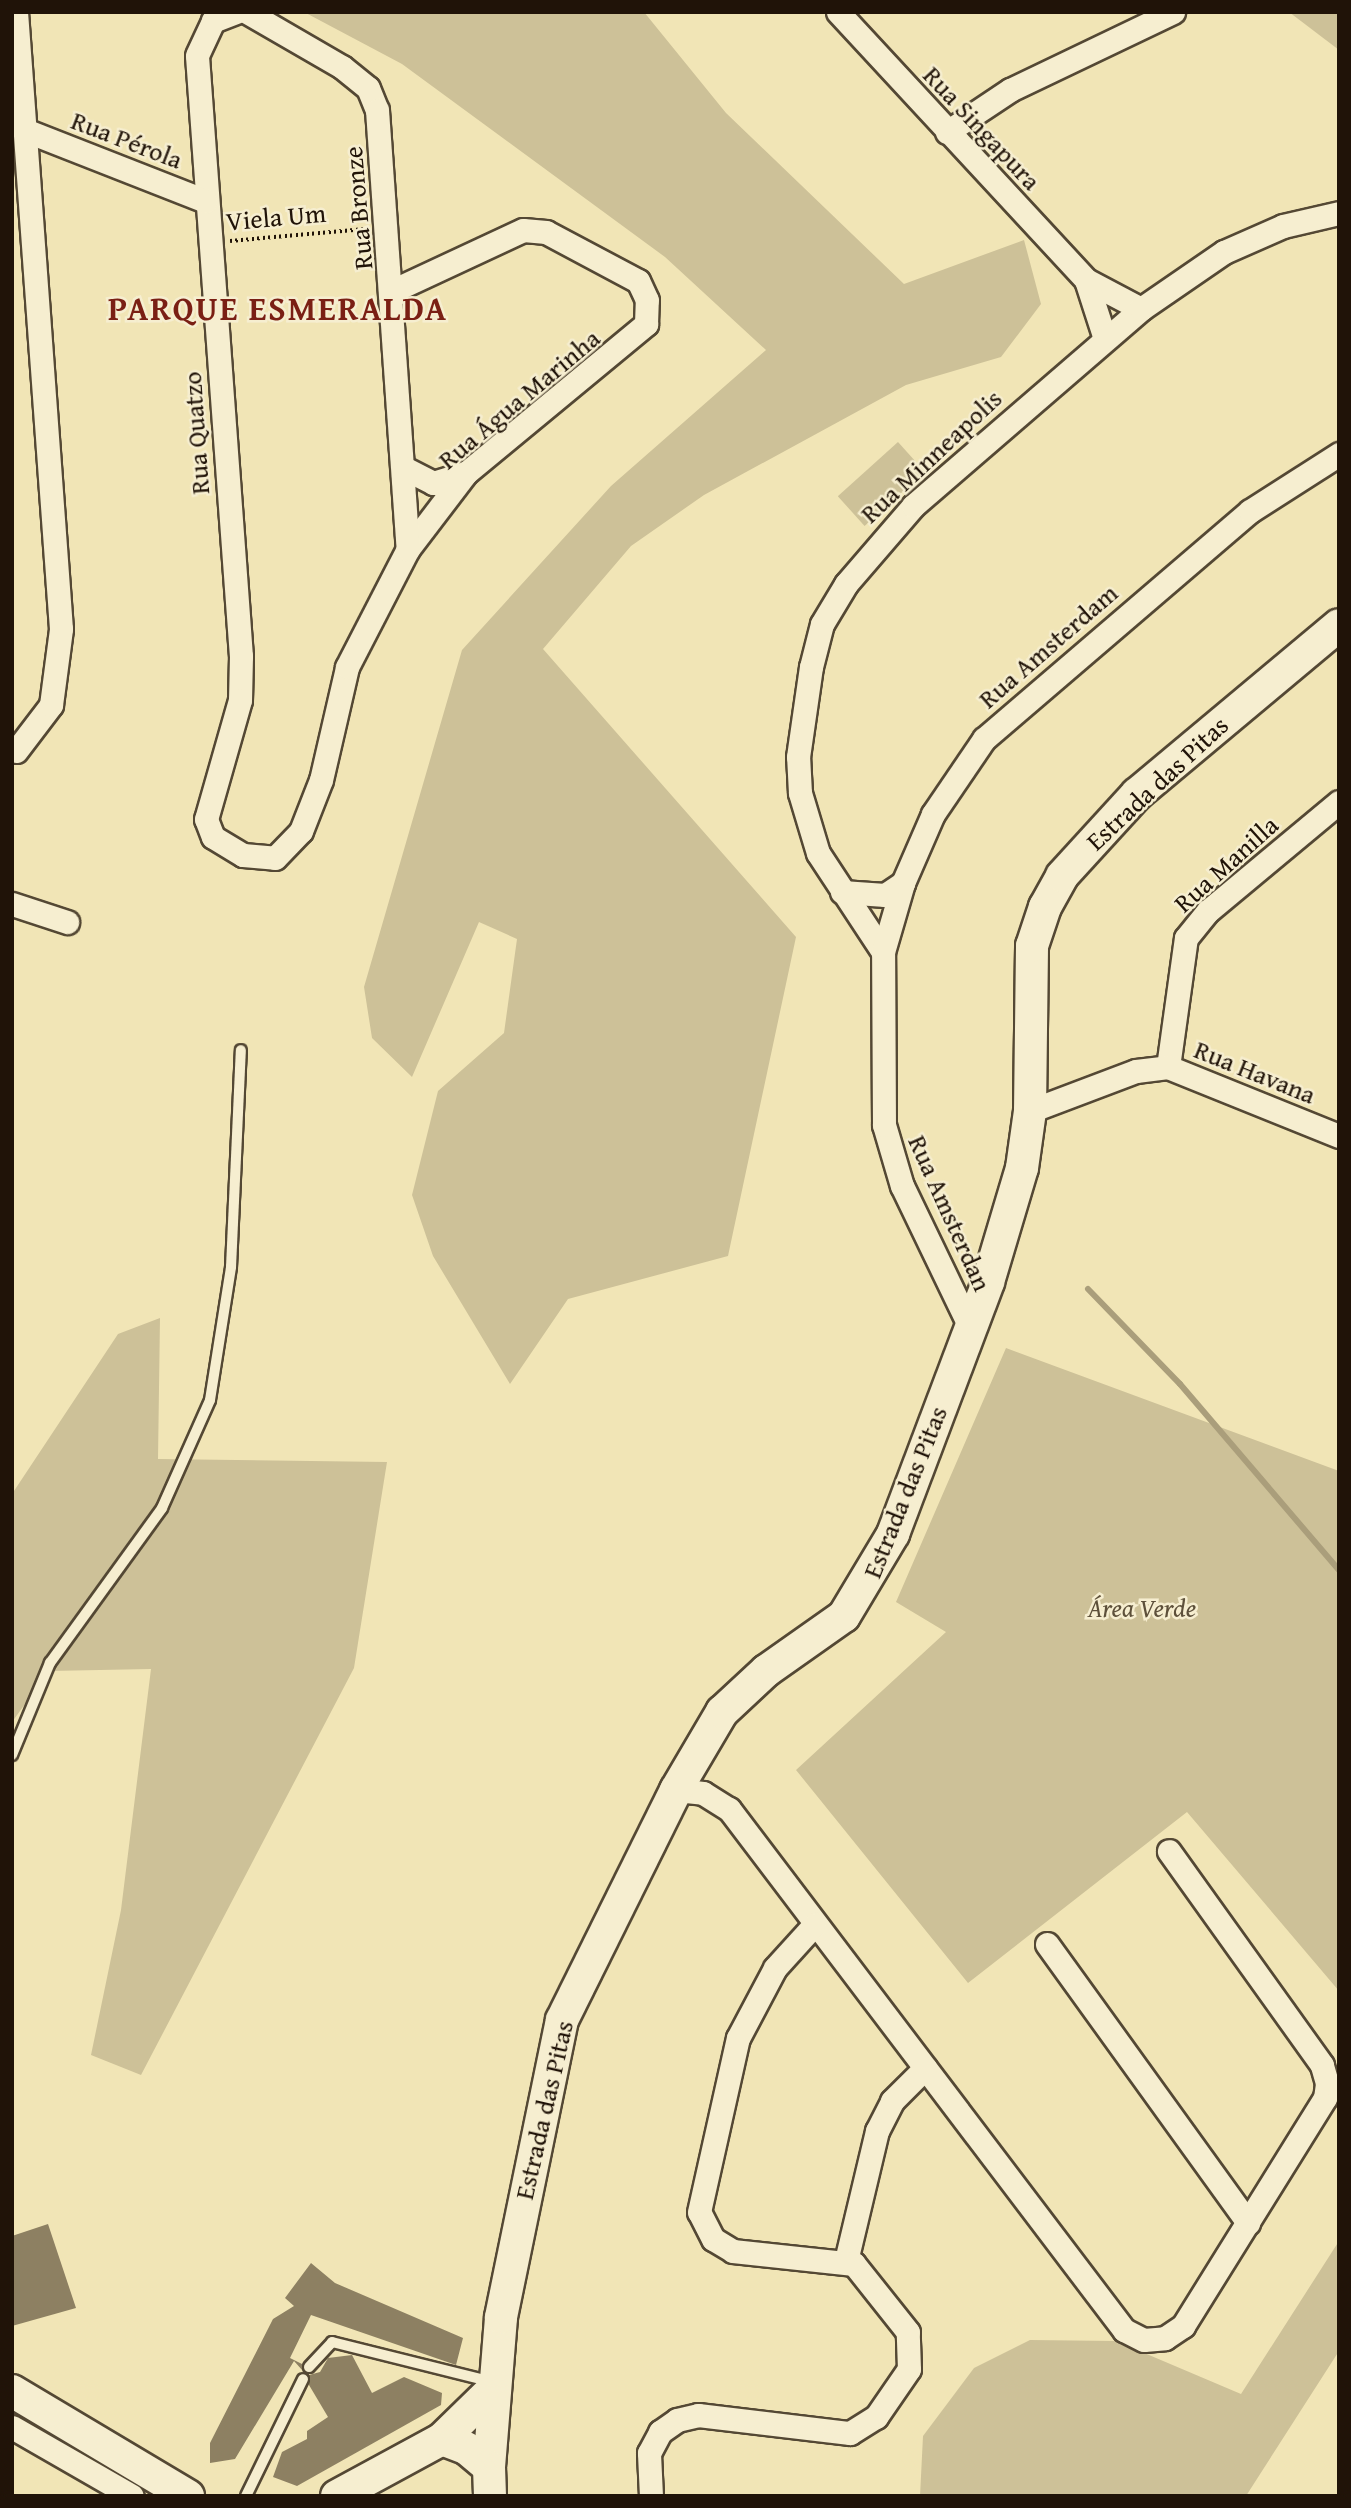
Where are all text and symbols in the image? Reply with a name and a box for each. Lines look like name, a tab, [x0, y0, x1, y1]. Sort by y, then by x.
street label: Rua Singapura	[917, 60, 1047, 196]
street label: Rua Pérola	[67, 105, 187, 175]
street label: Rua Bronze	[337, 145, 379, 271]
street label: Viela Um	[225, 197, 327, 237]
district label: PARQUE ESMERALDA	[110, 289, 446, 329]
street label: Rua Água Marinha	[432, 322, 606, 476]
street label: Rua Quatzo	[176, 371, 216, 495]
street label: Rua Minneapolis	[854, 383, 1008, 529]
street label: Rua Amsterdam	[972, 577, 1124, 715]
street label: Estrada das Pitas	[1080, 709, 1234, 857]
street label: Rua Manilla	[1167, 809, 1285, 919]
street label: Rua Havana	[1190, 1034, 1320, 1110]
street label: Rua Amsterdan	[902, 1130, 998, 1296]
street label: Estrada das Pitas	[856, 1402, 954, 1582]
park label: Área Verde	[1088, 1592, 1196, 1624]
street label: Estrada das Pitas	[508, 2018, 580, 2202]

